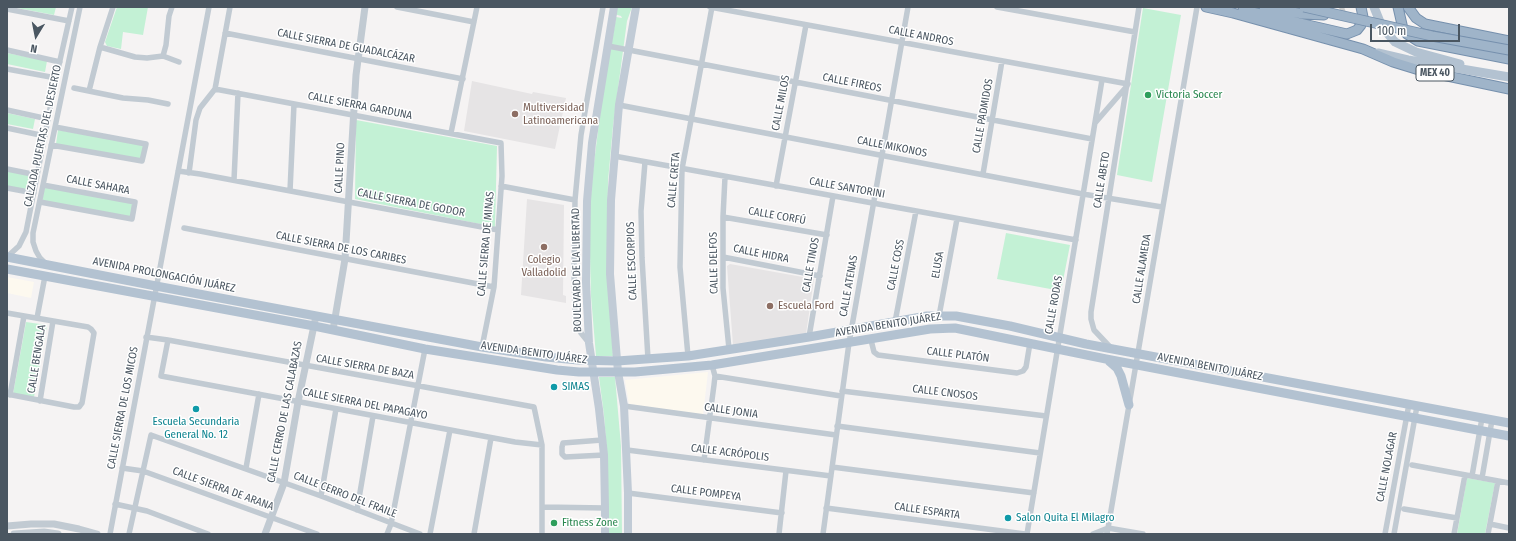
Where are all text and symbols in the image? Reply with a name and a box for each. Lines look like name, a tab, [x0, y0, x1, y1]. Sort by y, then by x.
north arrow	[16, 16, 56, 56]
scale bar	[1372, 16, 1462, 42]
street label: CALLE ANDROS	[887, 23, 955, 49]
text: 100 m	[1377, 24, 1406, 38]
street label: CALLE SIERRA DE GUADALCÁZAR	[276, 26, 416, 66]
text: N	[29, 41, 38, 55]
street label: CALZADA PUERTAS DEL DESIERTO	[21, 64, 65, 208]
road number: MEX 40	[1416, 65, 1454, 81]
street label: CALLE FIREOS	[821, 71, 883, 95]
street label: CALLE MILOS	[769, 74, 793, 132]
street label: CALLE PADMIDOS	[970, 78, 996, 154]
place label: Victoria Soccer	[1156, 88, 1222, 102]
street label: CALLE SIERRA GARDUNA	[307, 89, 413, 123]
marker: Victoria Soccer	[1143, 90, 1153, 100]
place label: Multiversidad Latinoamericana	[523, 101, 598, 127]
marker: Multiversidad Latinoamericana	[510, 109, 520, 119]
street label: CALLE MIKONOS	[856, 134, 928, 160]
street label: CALLE PINO	[332, 142, 348, 194]
street label: CALLE ABETO	[1091, 151, 1113, 209]
street label: CALLE CRETA	[665, 152, 683, 208]
street label: CALLE SAHARA	[65, 172, 131, 198]
street label: CALLE SANTORINI	[808, 175, 886, 201]
street label: CALLE SIERRA DE GODOR	[356, 186, 466, 220]
street label: CALLE SIERRA DE MINAS	[475, 191, 497, 297]
street label: CALLE CORFÚ	[747, 204, 807, 228]
street label: BOULEVARD DE LA LIBERTAD	[569, 208, 585, 332]
street label: CALLE ESCORPIOS	[624, 221, 640, 301]
street label: CALLE SIERRA DE LOS CARIBES	[274, 229, 408, 267]
street label: CALLE DELFOS	[707, 232, 721, 294]
street label: CALLE ALAMEDA	[1130, 233, 1154, 305]
street label: CALLE TINOS	[800, 236, 822, 294]
street label: CALLE COSS	[885, 238, 907, 292]
marker: Colegio Valladolid	[539, 242, 549, 252]
street label: CALLE HIDRA	[732, 242, 790, 266]
street label: ELUSA	[929, 250, 947, 280]
place label: Colegio Valladolid	[522, 253, 566, 279]
street label: CALLE ATENAS	[837, 254, 861, 318]
street label: AVENIDA PROLONGACIÓN JUÁREZ	[91, 255, 237, 295]
street label: CALLE RODAS	[1042, 275, 1066, 335]
place label: Escuela Ford	[778, 299, 834, 313]
marker: Escuela Ford	[765, 301, 775, 311]
street label: AVENIDA BENITO JUÁREZ	[834, 310, 942, 340]
street label: CALLE BENGALA	[25, 324, 49, 394]
street label: AVENIDA BENITO JUÁREZ	[480, 339, 588, 367]
street label: CALLE CERRO DE LAS CALABAZAS	[265, 340, 305, 484]
street label: CALLE PLATÓN	[926, 345, 990, 365]
street label: CALLE SIERRA DE LOS MICOS	[105, 346, 141, 470]
street label: AVENIDA BENITO JUÁREZ	[1156, 350, 1264, 384]
street label: CALLE SIERRA DE BAZA	[315, 352, 415, 382]
place label: SIMAS	[562, 380, 589, 394]
marker: SIMAS	[549, 382, 559, 392]
street label: CALLE CNOSOS	[912, 382, 978, 404]
street label: CALLE SIERRA DEL PAPAGAYO	[301, 385, 429, 423]
street label: CALLE JONIA	[703, 401, 759, 421]
marker: Escuela Secundaria General No. 12	[191, 404, 201, 414]
place label: Escuela Secundaria General No. 12	[153, 415, 239, 441]
street label: CALLE NOLAGAR	[1374, 431, 1400, 503]
street label: CALLE ACRÓPOLIS	[690, 442, 770, 464]
street label: CALLE SIERRA DE ARANA	[171, 465, 275, 513]
street label: CALLE CERRO DEL FRAILE	[292, 469, 398, 521]
street label: CALLE POMPEYA	[670, 482, 742, 504]
street label: CALLE ESPARTA	[893, 500, 961, 522]
place label: Salon Quita El Milagro	[1016, 511, 1114, 525]
marker: Salon Quita El Milagro	[1003, 513, 1013, 523]
place label: Fitness Zone	[562, 516, 618, 530]
marker: Fitness Zone	[549, 518, 559, 528]

